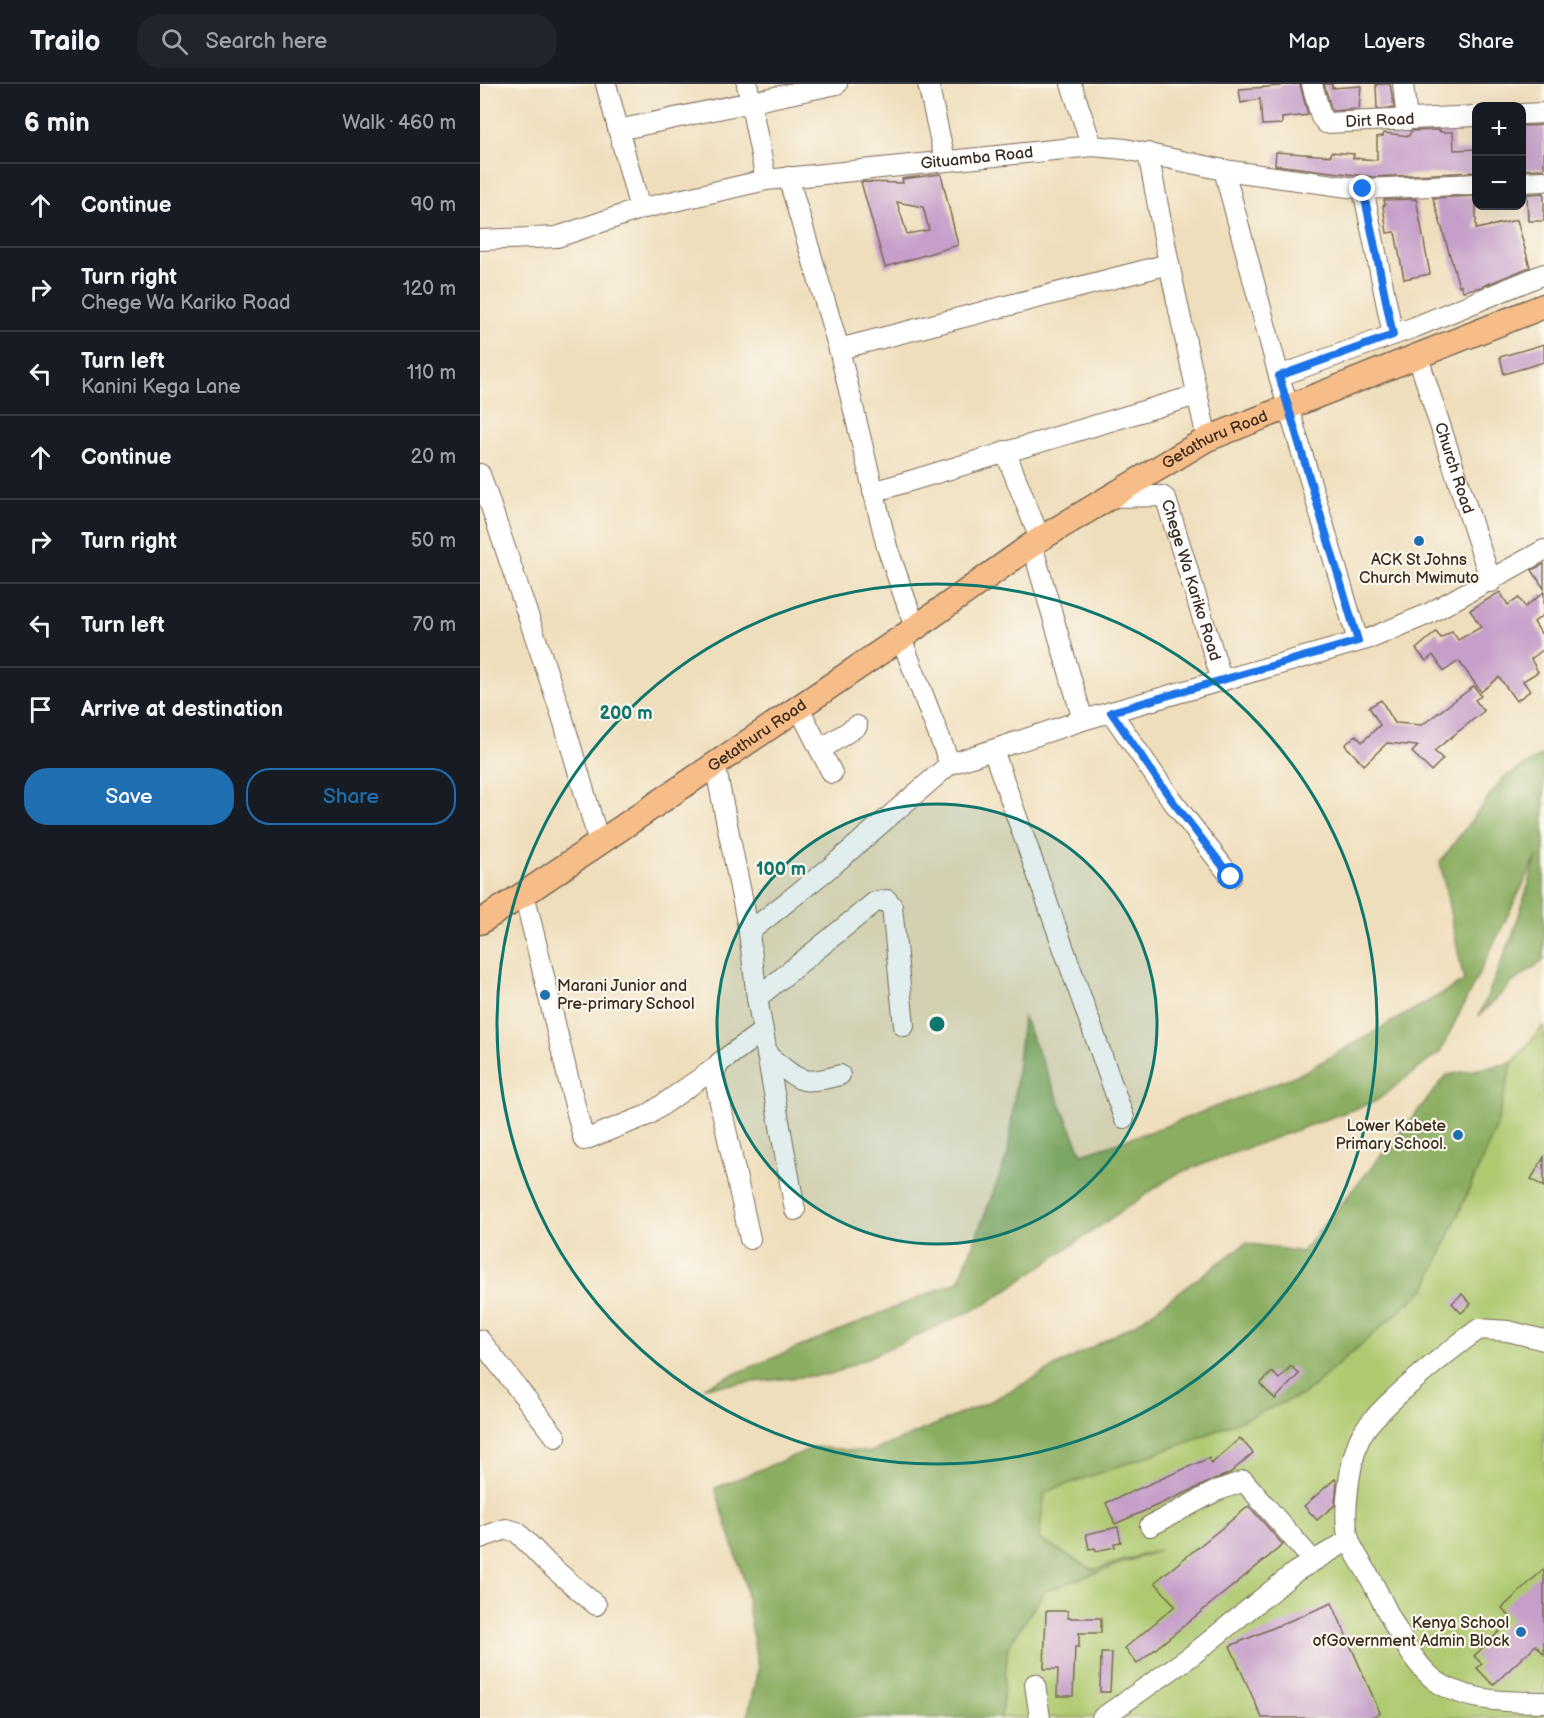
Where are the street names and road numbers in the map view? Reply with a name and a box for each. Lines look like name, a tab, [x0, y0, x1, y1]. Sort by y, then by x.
street label: Dirt Road	[1345, 109, 1415, 132]
street label: Gituamba Road	[920, 143, 1034, 173]
street label: Getathuru Road	[1158, 406, 1271, 473]
street label: Church Road	[1430, 420, 1478, 516]
street label: Chege Wa Kariko Road	[1157, 497, 1225, 663]
street label: Getathuru Road	[704, 695, 810, 776]

